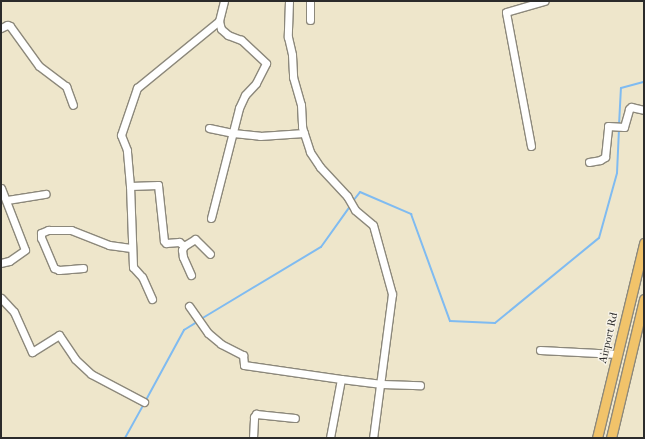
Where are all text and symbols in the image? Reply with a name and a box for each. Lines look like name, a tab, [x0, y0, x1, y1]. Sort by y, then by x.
street label: Airport Rd	[597, 311, 621, 365]

